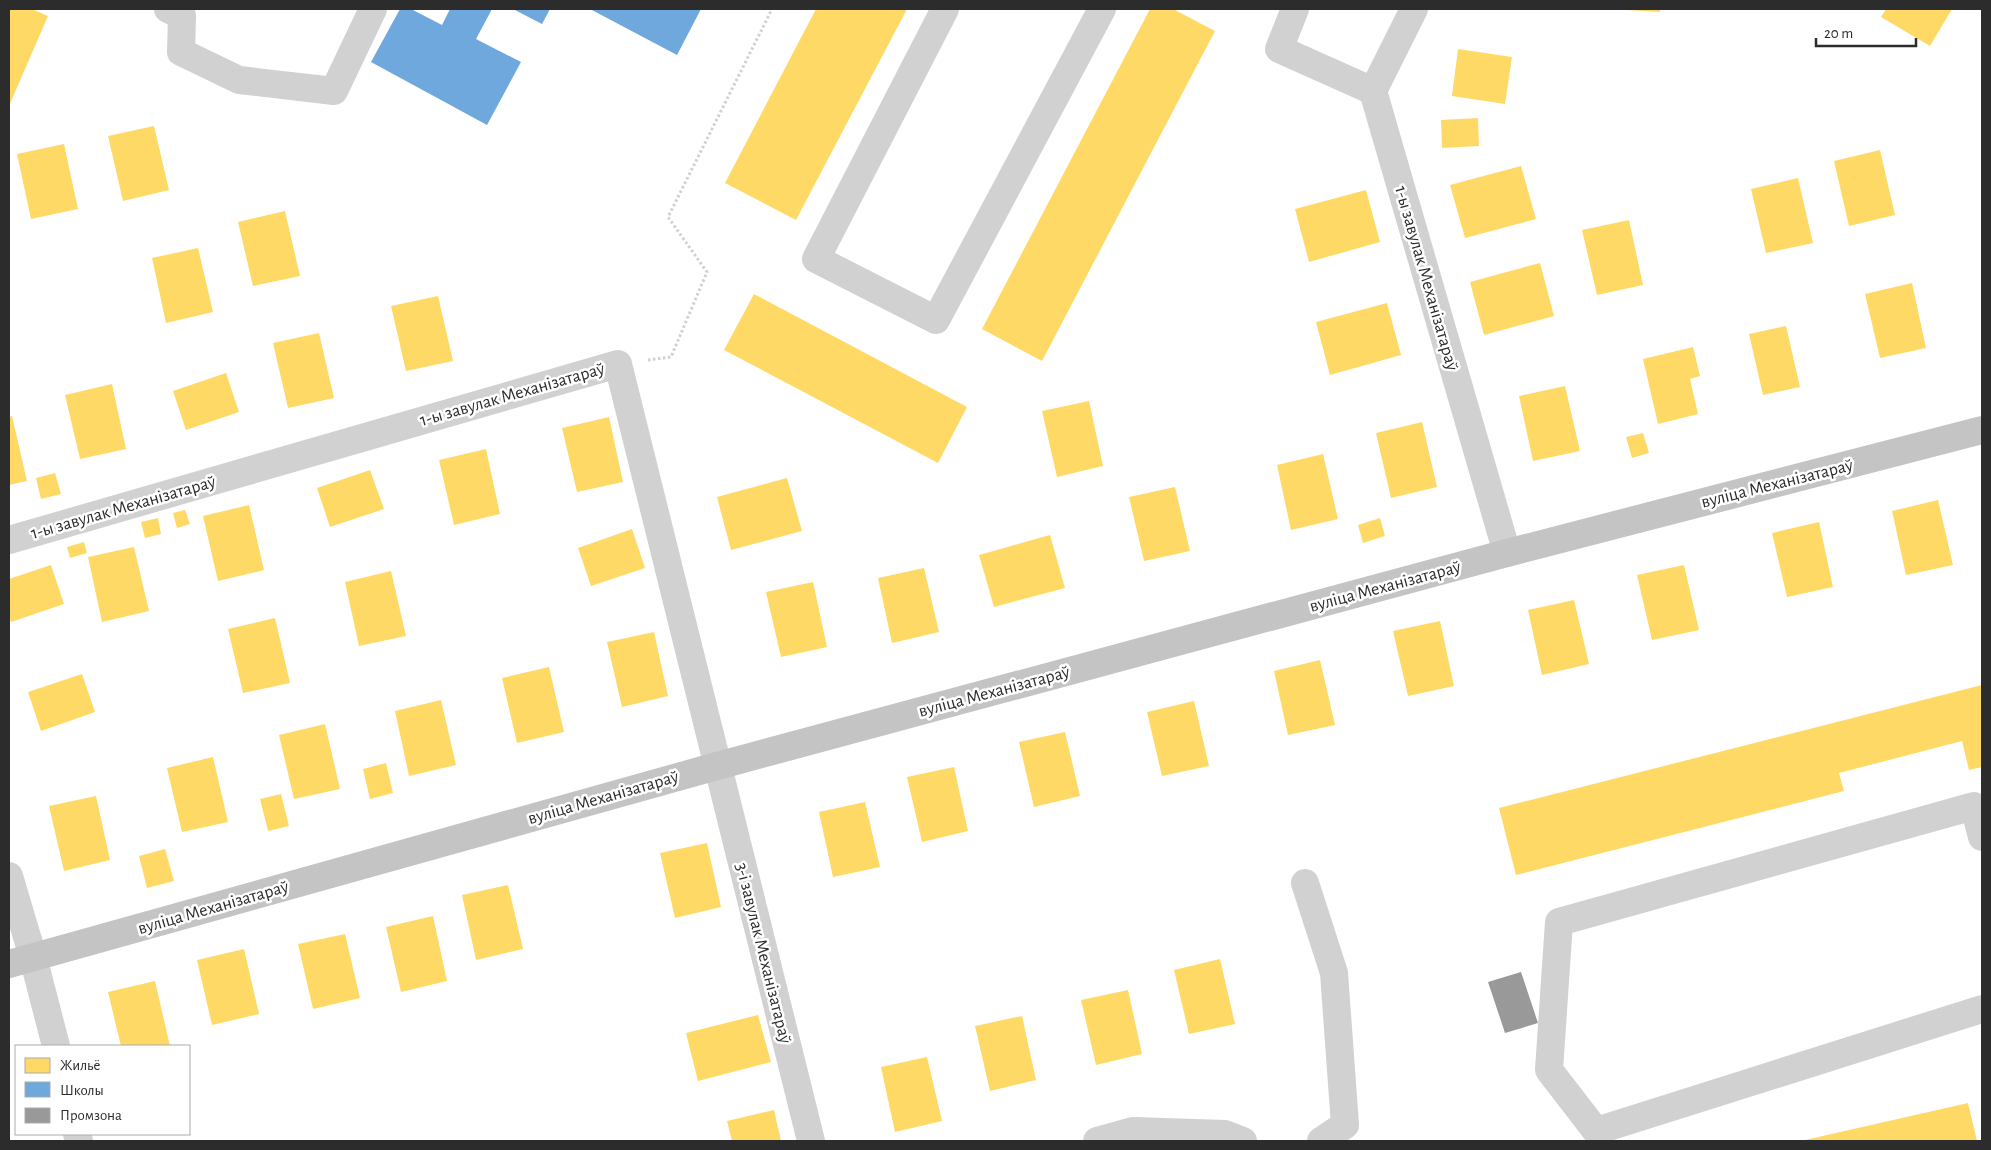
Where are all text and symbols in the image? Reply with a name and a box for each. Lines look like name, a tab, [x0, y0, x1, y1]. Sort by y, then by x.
scale bar	[1816, 15, 1916, 47]
text: 20 m	[1824, 26, 1853, 41]
street label: 1-ы завулак Механізатараў	[1391, 184, 1461, 373]
street label: 1-ы завулак Механізатараў	[418, 360, 607, 430]
street label: вуліца Механізатараў	[1699, 456, 1855, 512]
street label: 1-ы завулак Механізатараў	[29, 473, 218, 543]
street label: вуліца Механізатараў	[1308, 558, 1463, 616]
street label: вуліца Механізатараў	[917, 663, 1072, 721]
street label: вуліца Механізатараў	[526, 768, 681, 828]
street label: 3-і завулак Механізатараў	[732, 861, 794, 1046]
street label: вуліца Механізатараў	[136, 878, 291, 938]
legend	[15, 1045, 190, 1135]
text: Жильё	[60, 1058, 100, 1073]
text: Школы	[60, 1083, 104, 1098]
text: Промзона	[60, 1108, 122, 1123]

